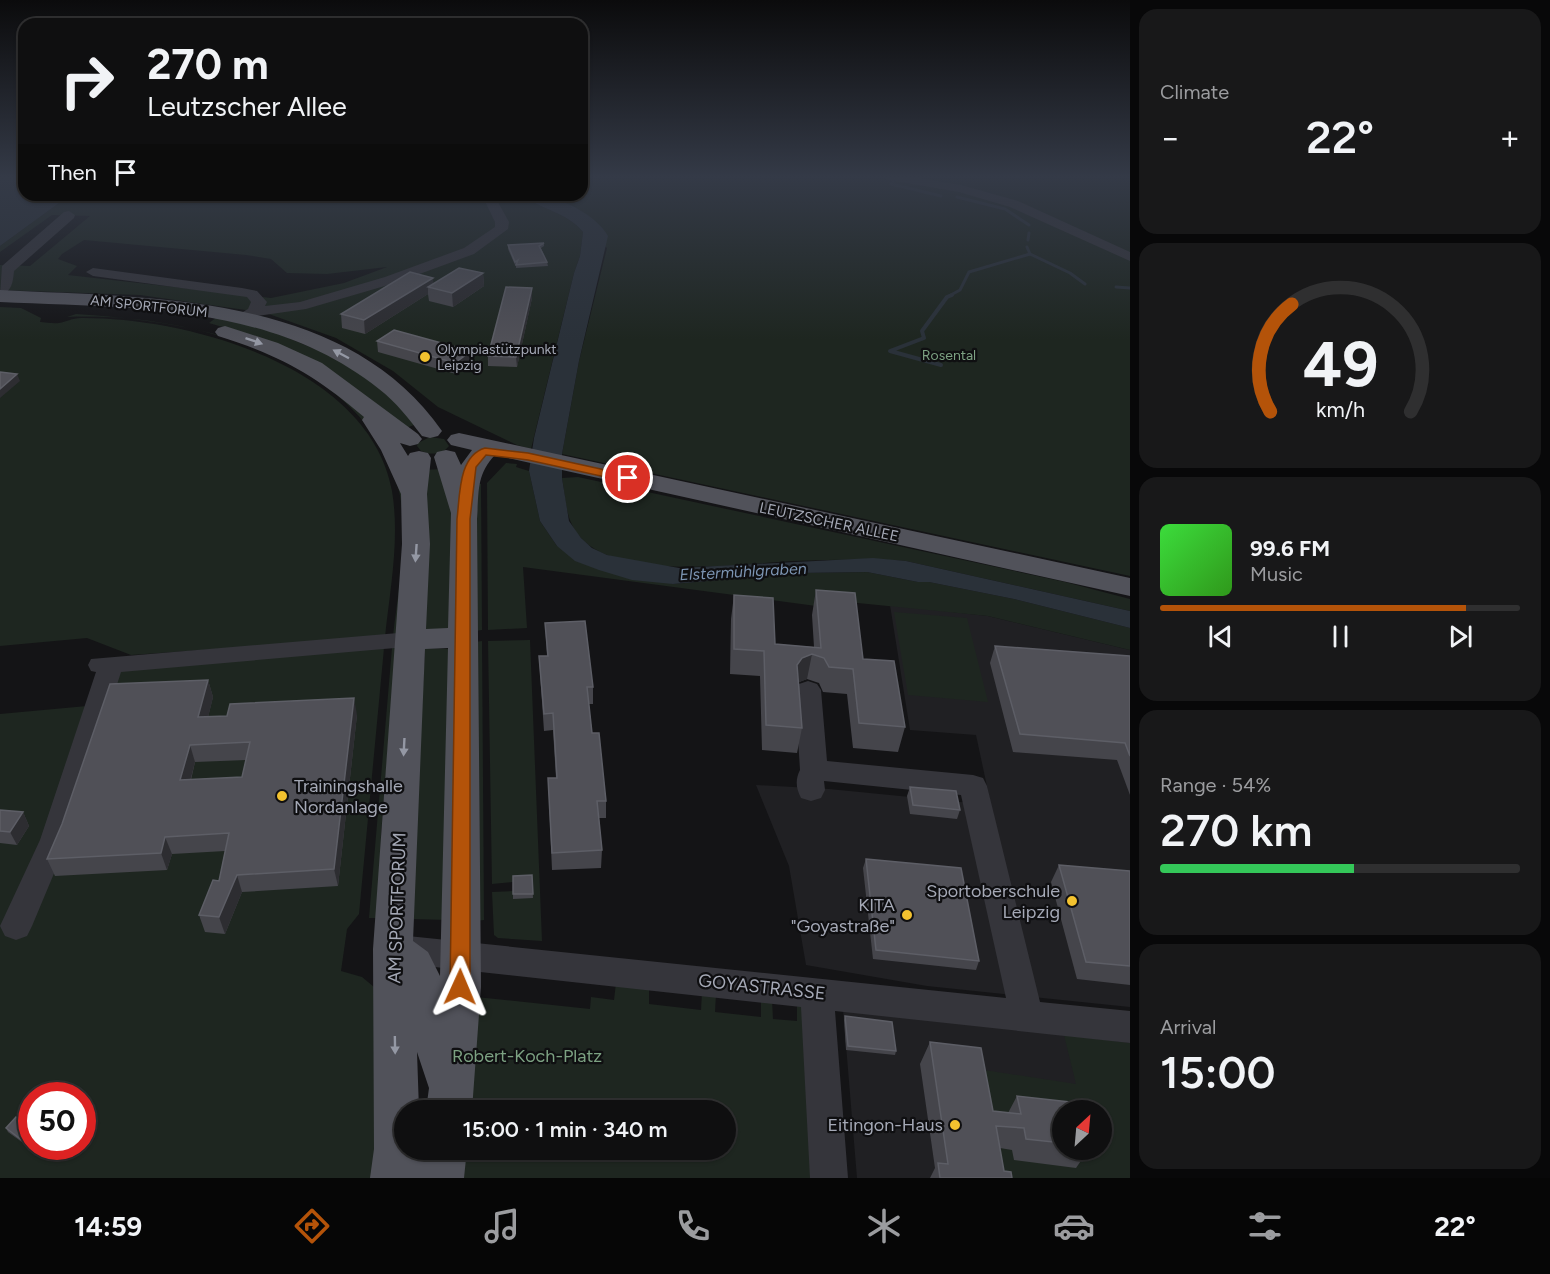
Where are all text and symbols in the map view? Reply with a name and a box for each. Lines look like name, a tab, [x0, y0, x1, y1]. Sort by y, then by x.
text: 270 m	[147, 39, 269, 90]
icon: right	[48, 42, 126, 120]
text: Climate	[1160, 80, 1229, 104]
text: Leutzscher Allee	[147, 90, 347, 123]
text: 22°	[1306, 110, 1374, 164]
text: −	[1160, 118, 1181, 157]
text: +	[1499, 118, 1520, 157]
icon: arrive	[109, 156, 142, 189]
text: Then	[48, 159, 97, 186]
street label: AM SPORTFORUM	[89, 292, 208, 321]
text: 49	[1302, 327, 1378, 402]
one-way arrow	[245, 337, 263, 347]
place label: Olympiastützpunkt Leipzig	[437, 341, 557, 374]
park label: Rosental	[922, 347, 976, 364]
one-way arrow	[332, 349, 349, 359]
marker: Olympiastützpunkt Leipzig	[418, 350, 432, 364]
text: km/h	[1316, 398, 1364, 423]
pin	[602, 452, 653, 503]
icon: arrive	[611, 461, 644, 494]
street label: LEUTZSCHER ALLEE	[758, 498, 900, 546]
text: 99.6 FM	[1250, 535, 1330, 562]
one-way arrow	[411, 543, 421, 562]
water label: Elstermühlgraben	[679, 559, 807, 584]
text: Music	[1250, 562, 1303, 586]
icon: previous	[1204, 620, 1237, 653]
icon: pause	[1324, 620, 1357, 653]
icon: next	[1444, 620, 1477, 653]
one-way arrow	[399, 738, 408, 757]
text: Range · 54%	[1160, 773, 1271, 797]
place label: Trainingshalle Nordanlage	[294, 775, 403, 818]
marker: Trainingshalle Nordanlage	[275, 789, 289, 803]
text: 270 km	[1160, 803, 1312, 857]
street label: AM SPORTFORUM	[383, 832, 411, 984]
place label: Sportoberschule Leipzig	[926, 880, 1060, 923]
place label: KITA "Goyastraße"	[791, 894, 895, 937]
marker: Sportoberschule Leipzig	[1065, 894, 1079, 908]
marker: KITA "Goyastraße"	[900, 908, 914, 922]
position arrow	[428, 955, 492, 1019]
street label: GOYASTRASSE	[697, 969, 827, 1005]
text: Arrival	[1160, 1015, 1216, 1039]
one-way arrow	[390, 1036, 400, 1055]
park label: Robert-Koch-Platz	[452, 1045, 602, 1067]
text: 15:00	[1160, 1045, 1276, 1099]
speed limit sign: 50	[18, 1082, 96, 1160]
north arrow	[1052, 1100, 1112, 1160]
map controls	[1052, 1100, 1112, 1160]
place label: Eitingon-Haus	[827, 1114, 943, 1136]
text: 15:00 · 1 min · 340 m	[463, 1116, 667, 1143]
marker: Eitingon-Haus	[948, 1118, 962, 1132]
icon: directions	[291, 1205, 333, 1247]
icon: music	[481, 1205, 523, 1247]
icon: phone	[672, 1205, 714, 1247]
icon: climate	[863, 1205, 905, 1247]
icon: car	[1053, 1205, 1095, 1247]
icon: filters	[1244, 1205, 1286, 1247]
text: 14:59	[74, 1210, 142, 1243]
text: 22°	[1434, 1210, 1476, 1243]

